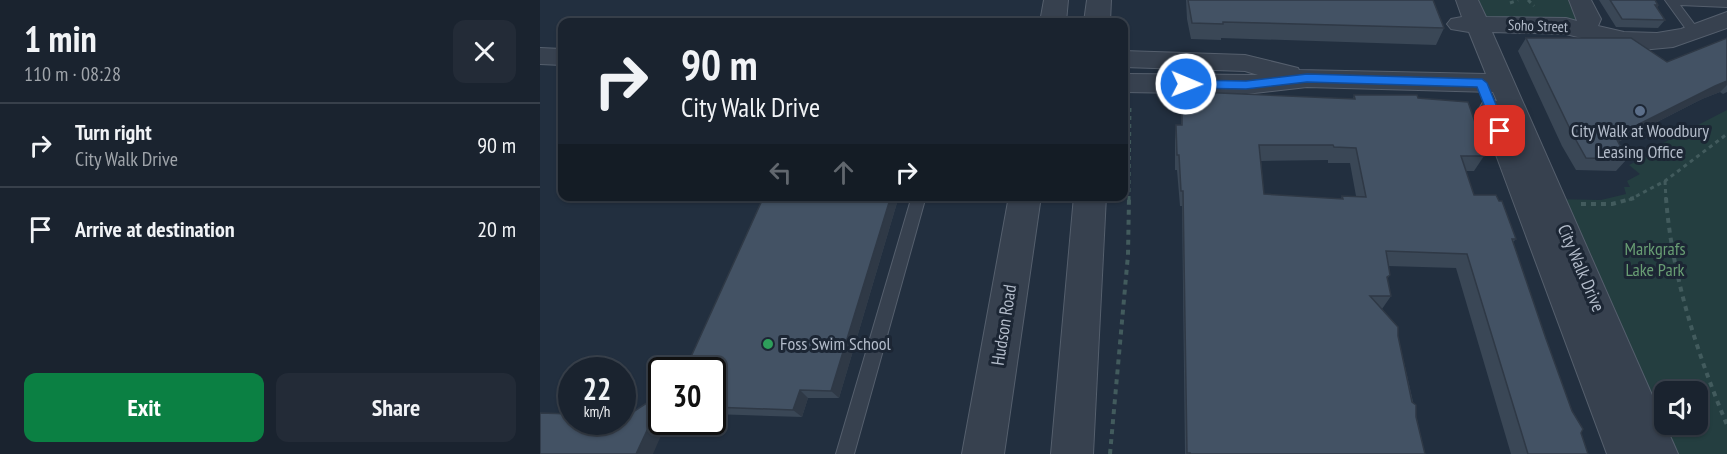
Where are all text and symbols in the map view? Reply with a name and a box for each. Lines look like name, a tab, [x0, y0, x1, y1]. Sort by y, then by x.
text: 1 min	[24, 15, 97, 62]
street label: Soho Street	[1508, 15, 1568, 36]
button: close	[453, 20, 516, 83]
text: 90 m	[681, 37, 758, 92]
icon: right	[582, 42, 660, 120]
position arrow	[1154, 52, 1218, 116]
text: 110 m · 08:28	[24, 61, 121, 87]
text: City Walk Drive	[681, 90, 820, 124]
marker: City Walk at Woodbury Leasing Office	[1633, 104, 1647, 118]
pin	[1474, 105, 1525, 156]
icon: arrive	[1483, 114, 1516, 147]
text: Turn right	[75, 118, 152, 146]
place label: City Walk at Woodbury Leasing Office	[1571, 119, 1709, 163]
icon: right	[24, 129, 57, 162]
text: 90 m	[477, 131, 516, 159]
text: City Walk Drive	[75, 146, 178, 172]
icon: left	[764, 156, 797, 189]
icon: ahead	[827, 156, 860, 189]
icon: right	[890, 156, 923, 189]
icon: arrive	[24, 213, 57, 246]
text: Arrive at destination	[75, 215, 235, 243]
text: 20 m	[477, 215, 516, 243]
street label: City Walk Drive	[1553, 221, 1610, 315]
park label: Markgrafs Lake Park	[1624, 237, 1686, 281]
street label: Hudson Road	[986, 283, 1021, 367]
place label: Foss Swim School	[780, 332, 892, 355]
marker: Foss Swim School	[761, 337, 775, 351]
speed limit sign: 30	[648, 357, 726, 435]
text: 22	[583, 369, 611, 408]
button: Exit	[24, 373, 264, 442]
button: Share	[276, 373, 516, 442]
map controls	[1654, 381, 1708, 435]
button: sound	[1654, 381, 1708, 435]
text: km/h	[584, 402, 610, 421]

